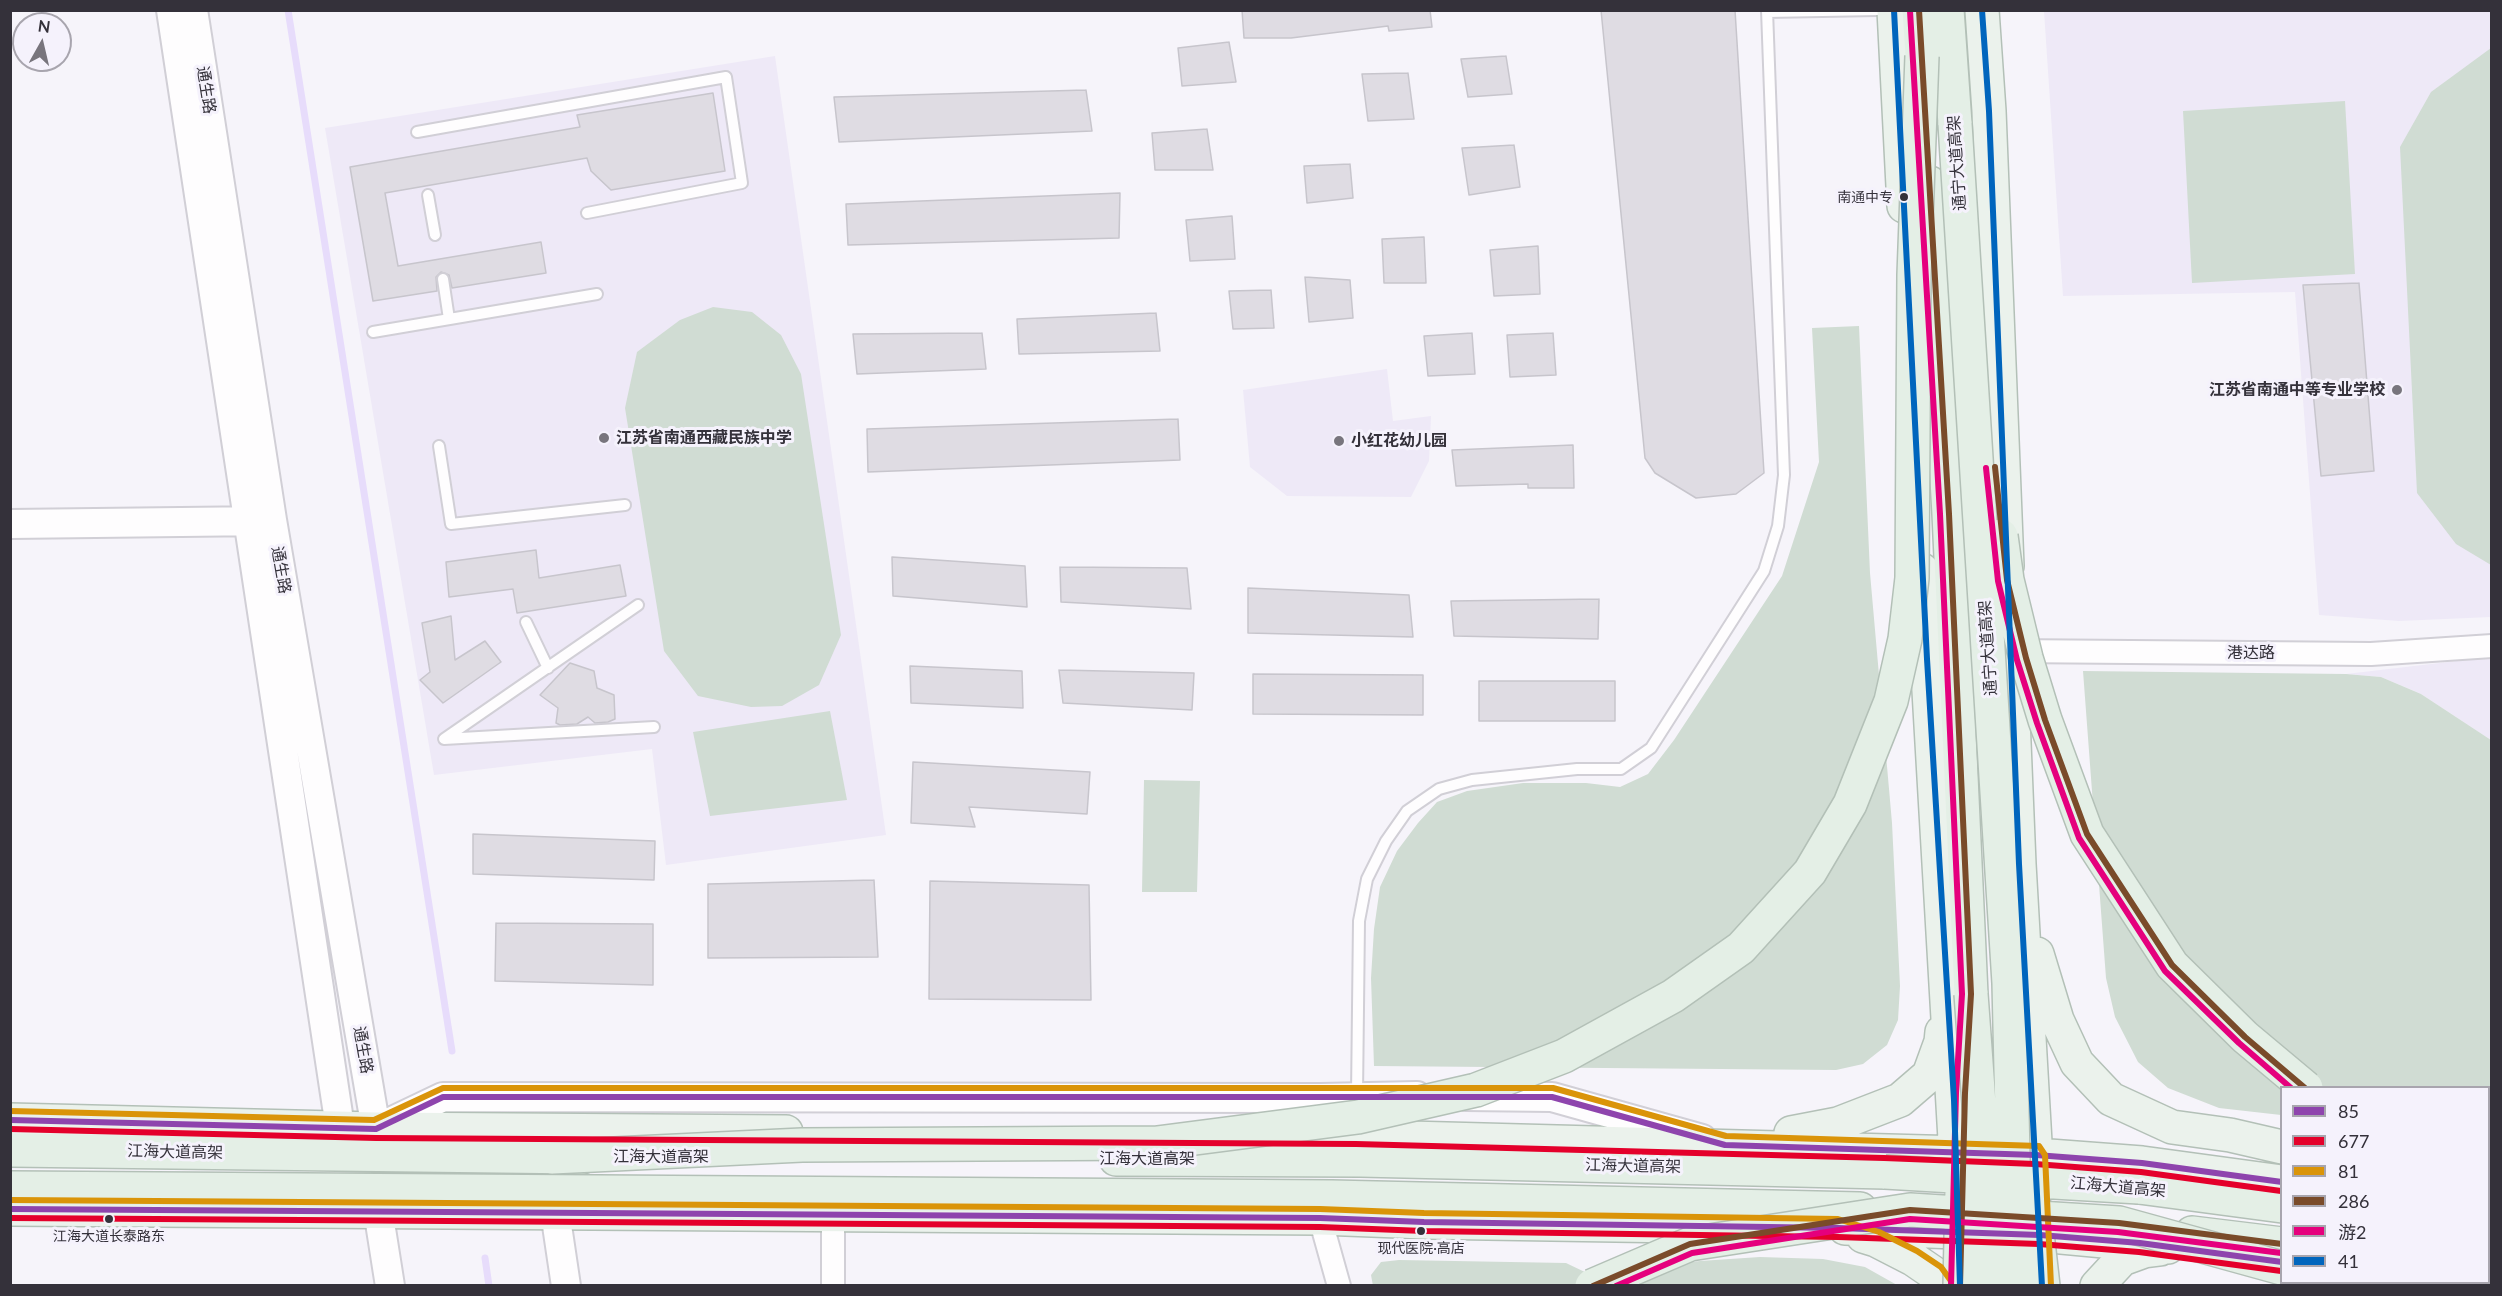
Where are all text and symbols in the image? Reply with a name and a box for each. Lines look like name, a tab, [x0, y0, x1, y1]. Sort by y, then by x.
north arrow	[12, 12, 72, 72]
text: N	[37, 15, 52, 36]
street label: 通生路	[193, 65, 219, 115]
street label: 通宁大道高架	[1944, 114, 1970, 212]
place label: 南通中专	[1837, 189, 1893, 205]
marker: 南通中专	[1898, 191, 1910, 203]
place label: 江苏省南通中等专业学校	[2209, 380, 2385, 400]
marker: 江苏省南通中等专业学校	[2390, 383, 2404, 397]
place label: 江苏省南通西藏民族中学	[616, 428, 792, 448]
marker: 江苏省南通西藏民族中学	[597, 431, 611, 445]
place label: 小红花幼儿园	[1351, 431, 1447, 451]
marker: 小红花幼儿园	[1332, 434, 1346, 448]
street label: 通生路	[267, 545, 295, 595]
street label: 通宁大道高架	[1975, 599, 2001, 697]
street label: 港达路	[2227, 643, 2275, 663]
street label: 通生路	[349, 1025, 377, 1075]
legend	[2280, 1086, 2490, 1284]
text: 85	[2338, 1100, 2359, 1122]
text: 677	[2338, 1130, 2369, 1152]
street label: 江海大道高架	[127, 1142, 223, 1162]
street label: 江海大道高架	[613, 1147, 709, 1167]
street label: 江海大道高架	[1099, 1149, 1195, 1169]
street label: 江海大道高架	[1585, 1156, 1681, 1176]
text: 81	[2338, 1160, 2359, 1182]
street label: 江海大道高架	[2069, 1173, 2167, 1201]
text: 286	[2338, 1190, 2369, 1212]
marker: 江海大道长泰路东	[103, 1213, 115, 1225]
text: 游2	[2338, 1221, 2366, 1243]
marker: 现代医院·高店	[1415, 1225, 1427, 1237]
place label: 江海大道长泰路东	[53, 1228, 165, 1244]
place label: 现代医院·高店	[1377, 1240, 1465, 1256]
text: 41	[2338, 1250, 2359, 1272]

